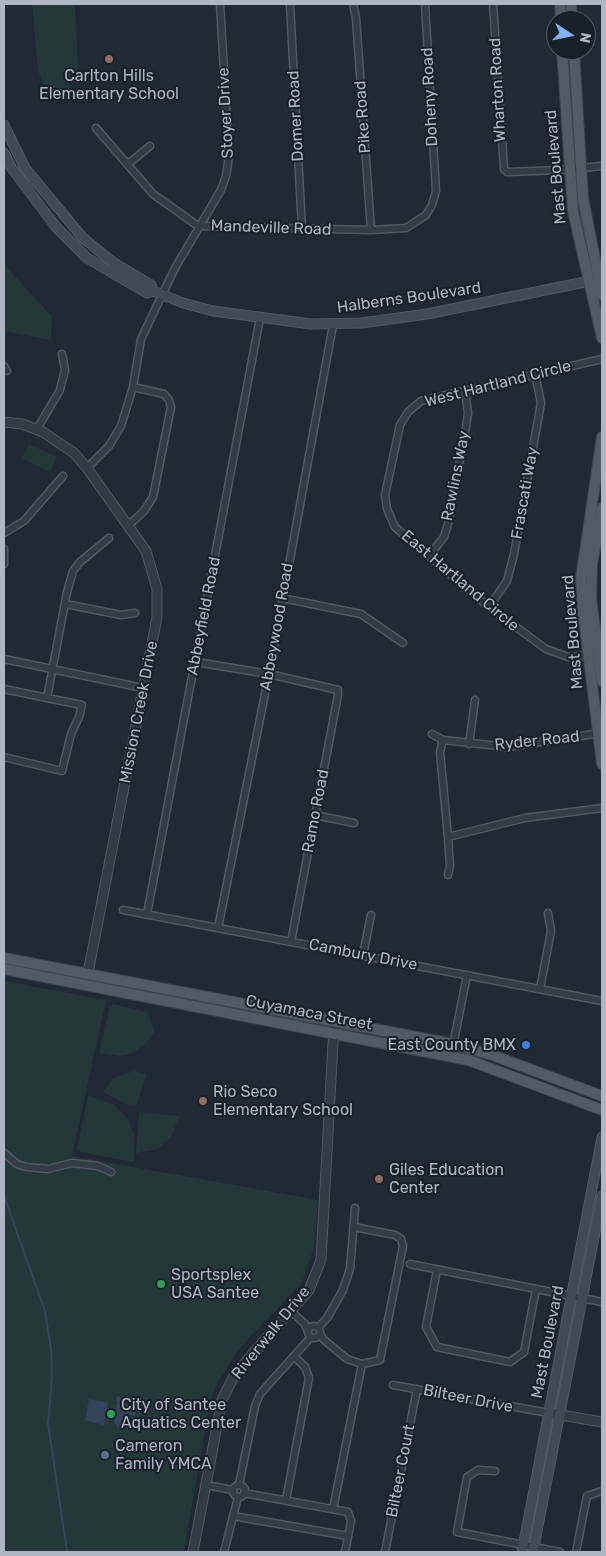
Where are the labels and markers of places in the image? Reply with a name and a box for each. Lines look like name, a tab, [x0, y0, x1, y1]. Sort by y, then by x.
marker: Carlton Hills Elementary School	[103, 53, 115, 65]
place label: Carlton Hills Elementary School	[39, 66, 179, 104]
place label: East County BMX	[388, 1035, 516, 1055]
marker: East County BMX	[520, 1039, 532, 1051]
place label: Rio Seco Elementary School	[213, 1082, 353, 1120]
marker: Rio Seco Elementary School	[197, 1095, 209, 1107]
place label: Giles Education Center	[389, 1160, 504, 1198]
marker: Giles Education Center	[373, 1173, 385, 1185]
place label: Sportsplex USA Santee	[171, 1265, 259, 1303]
marker: Sportsplex USA Santee	[155, 1278, 167, 1290]
place label: City of Santee Aquatics Center	[121, 1395, 241, 1433]
marker: City of Santee Aquatics Center	[105, 1408, 117, 1420]
place label: Cameron Family YMCA	[115, 1436, 212, 1474]
marker: Cameron Family YMCA	[99, 1449, 111, 1461]

